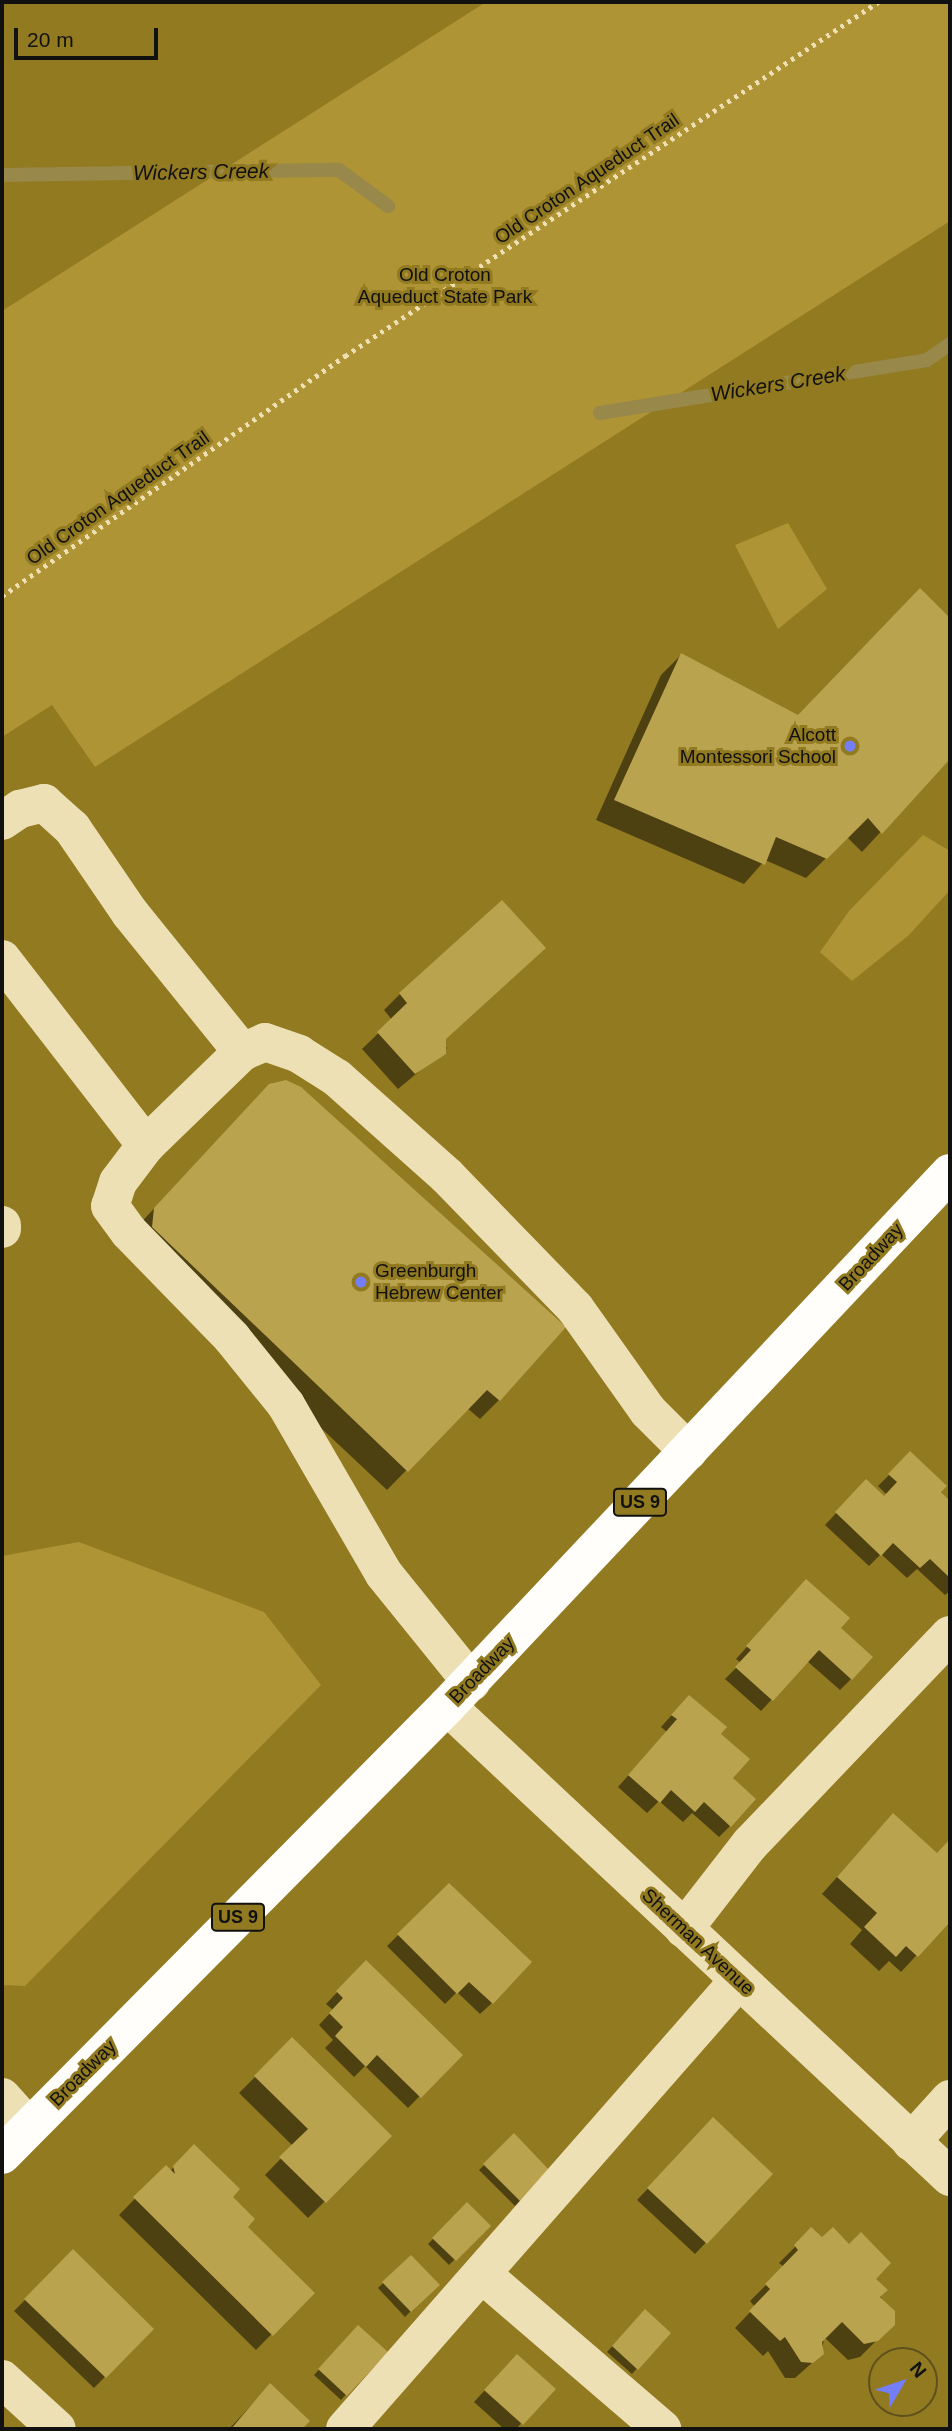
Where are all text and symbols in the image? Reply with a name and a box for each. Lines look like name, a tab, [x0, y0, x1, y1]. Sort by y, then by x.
scale bar	[18, 14, 161, 58]
text: 20 m	[27, 28, 74, 51]
street label: Old Croton Aqueduct Trail	[490, 108, 684, 250]
water label: Wickers Creek	[133, 158, 269, 186]
park label: Old Croton Aqueduct State Park	[358, 264, 532, 308]
water label: Wickers Creek	[709, 361, 847, 407]
street label: Old Croton Aqueduct Trail	[22, 426, 214, 570]
place label: Alcott Montessori School	[680, 724, 836, 768]
marker: Alcott Montessori School	[842, 738, 858, 754]
street label: Broadway	[834, 1218, 908, 1296]
place label: Greenburgh Hebrew Center	[375, 1260, 503, 1304]
marker: Greenburgh Hebrew Center	[353, 1274, 369, 1290]
road number: US 9	[612, 1488, 668, 1517]
street label: Broadway	[444, 1632, 520, 1708]
street label: Sherman Avenue	[637, 1884, 759, 2000]
road number: US 9	[210, 1902, 266, 1931]
street label: Broadway	[45, 2035, 121, 2111]
north arrow	[868, 2347, 938, 2417]
text: N	[906, 2358, 931, 2382]

